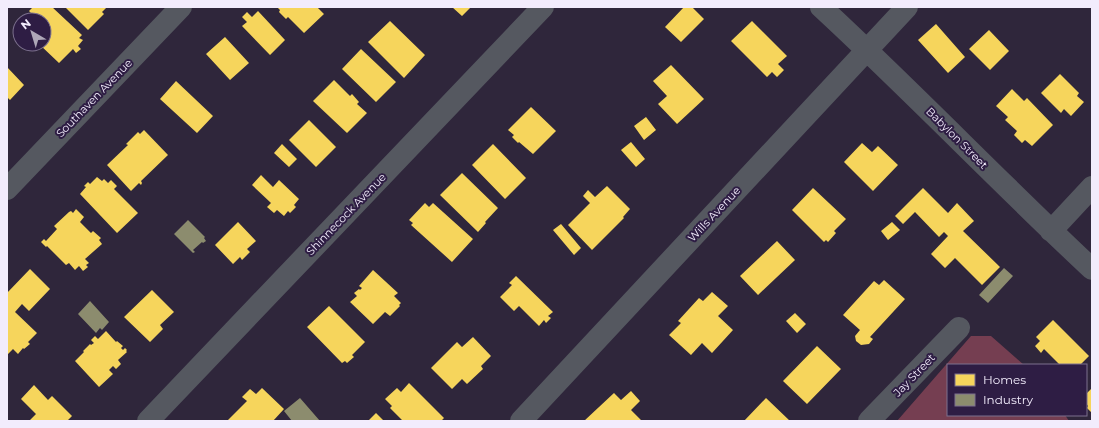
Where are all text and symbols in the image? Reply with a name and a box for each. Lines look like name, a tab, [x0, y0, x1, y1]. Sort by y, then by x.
north arrow	[12, 12, 52, 52]
text: N	[18, 16, 34, 32]
street label: Southaven Avenue	[53, 56, 135, 140]
street label: Babylon Street	[923, 104, 991, 172]
street label: Shinnecock Avenue	[303, 170, 389, 258]
street label: Wills Avenue	[685, 183, 743, 245]
street label: Jay Street	[890, 350, 938, 400]
legend	[947, 364, 1087, 416]
text: Homes	[983, 372, 1026, 387]
text: Industry	[983, 392, 1033, 407]

